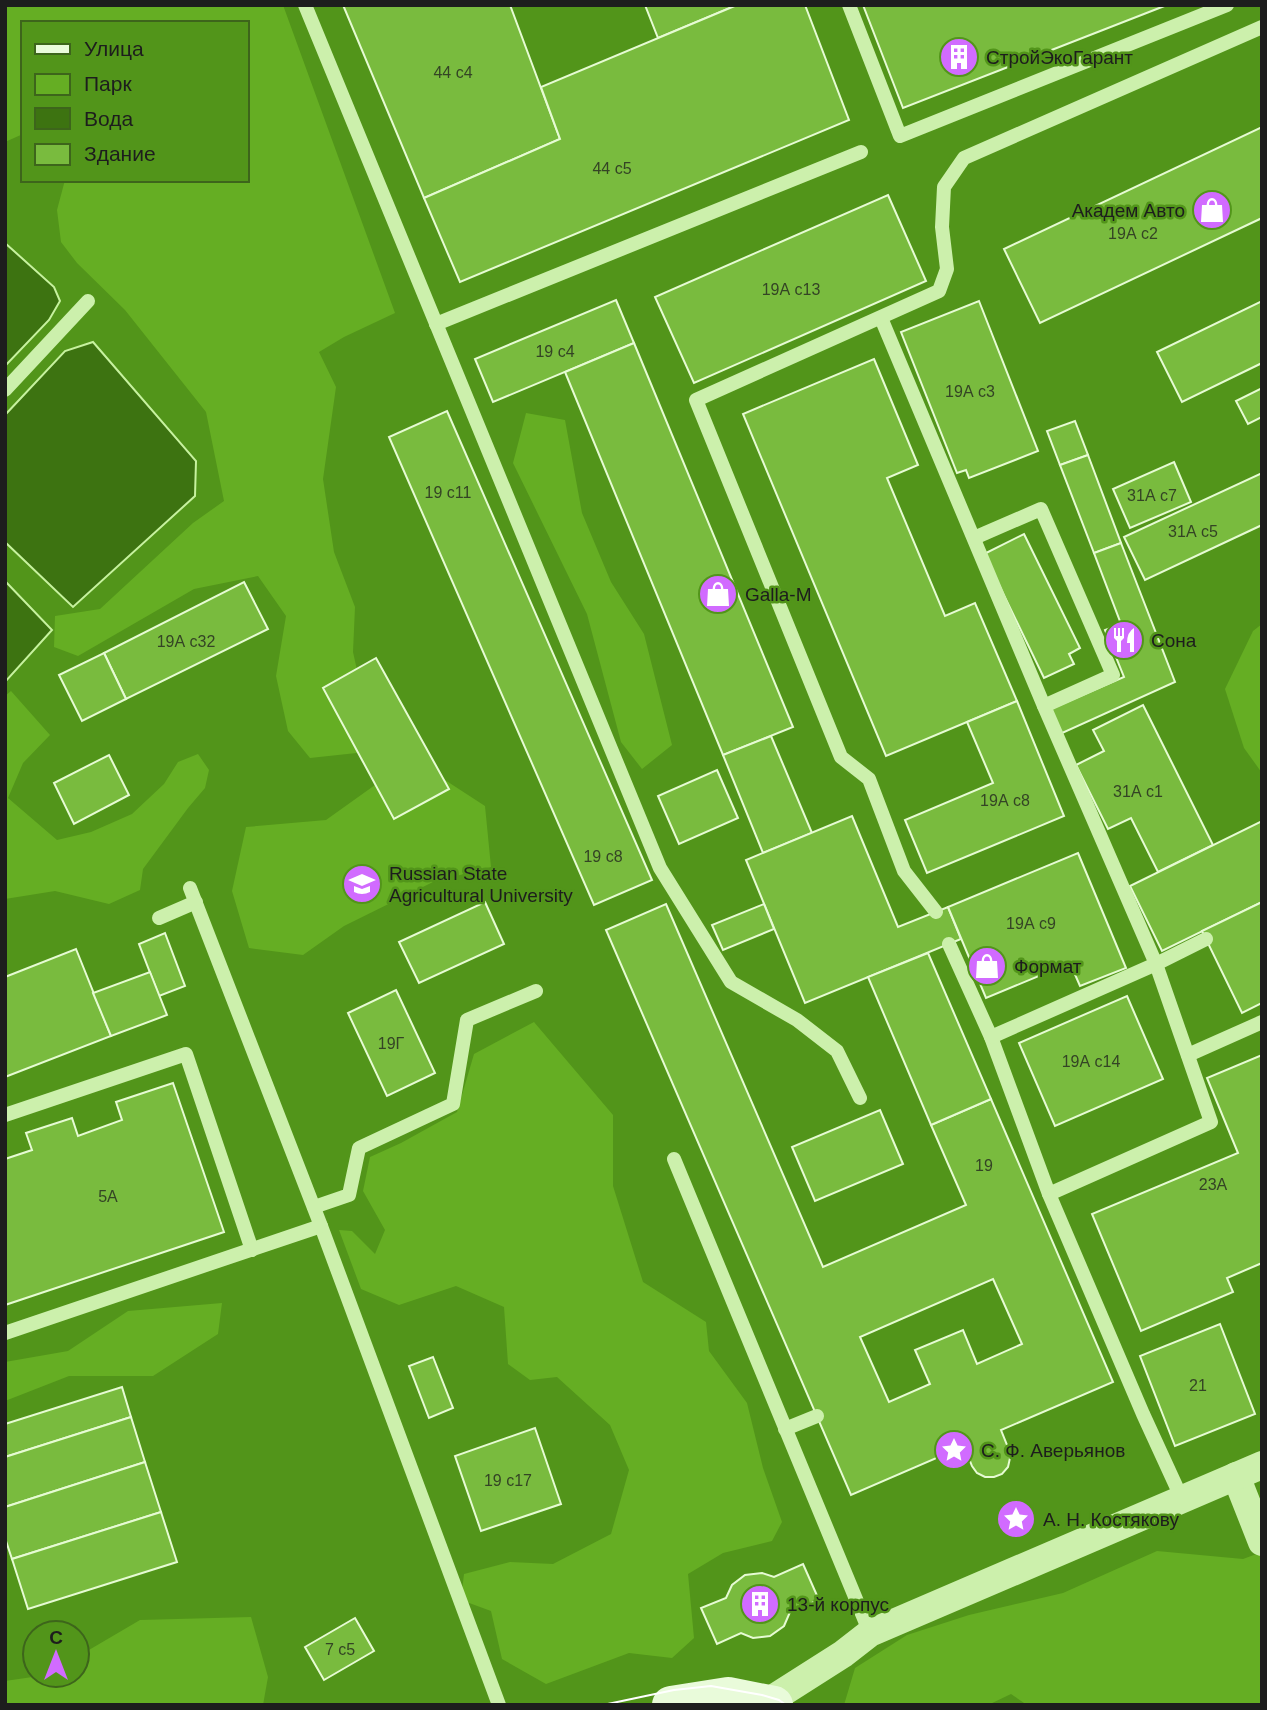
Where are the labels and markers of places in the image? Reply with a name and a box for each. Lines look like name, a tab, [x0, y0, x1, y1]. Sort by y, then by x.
building icon: СтройЭкоГарант	[938, 36, 980, 78]
place label: СтройЭкоГарант	[986, 47, 1133, 68]
shop icon: Академ Авто	[1191, 189, 1233, 231]
place label: Академ Авто	[1072, 200, 1185, 221]
shop icon: Galla-M	[697, 573, 739, 615]
place label: Galla-M	[745, 584, 812, 605]
restaurant icon: Сона	[1103, 619, 1145, 661]
place label: Сона	[1151, 630, 1197, 651]
school or university icon: Russian State Agricultural University	[341, 863, 383, 905]
place label: Russian State Agricultural University	[389, 863, 573, 906]
shop icon: Формат	[966, 945, 1008, 987]
place label: Формат	[1014, 956, 1082, 977]
place icon: С. Ф. Аверьянов	[933, 1429, 975, 1471]
place label: С. Ф. Аверьянов	[981, 1440, 1125, 1461]
place icon: А. Н. Костякову	[995, 1498, 1037, 1540]
place label: А. Н. Костякову	[1043, 1509, 1179, 1530]
building icon: 13-й корпус	[739, 1583, 781, 1625]
place label: 13-й корпус	[787, 1594, 889, 1615]

